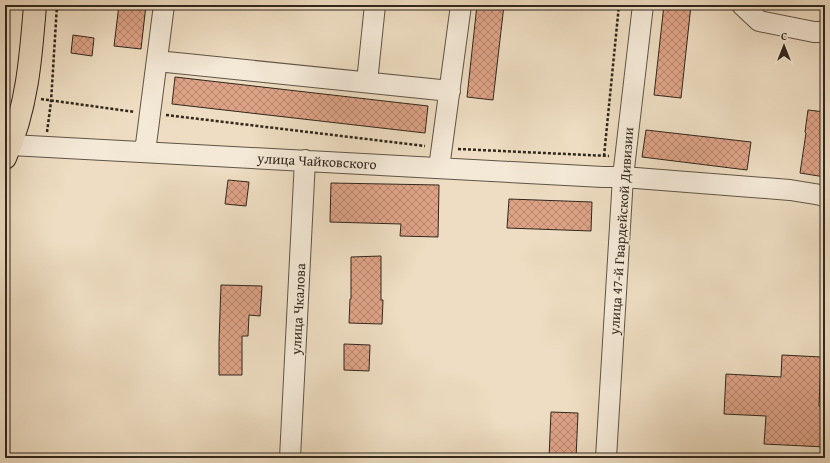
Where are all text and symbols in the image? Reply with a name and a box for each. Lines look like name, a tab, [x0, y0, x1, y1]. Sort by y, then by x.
north arrow	[764, 26, 804, 66]
text: С	[781, 28, 787, 44]
street label: улица 47-й Гвардейской Дивизии	[604, 126, 638, 337]
street label: улица Чайковского	[256, 148, 377, 174]
street label: улица Чкалова	[286, 262, 310, 356]

